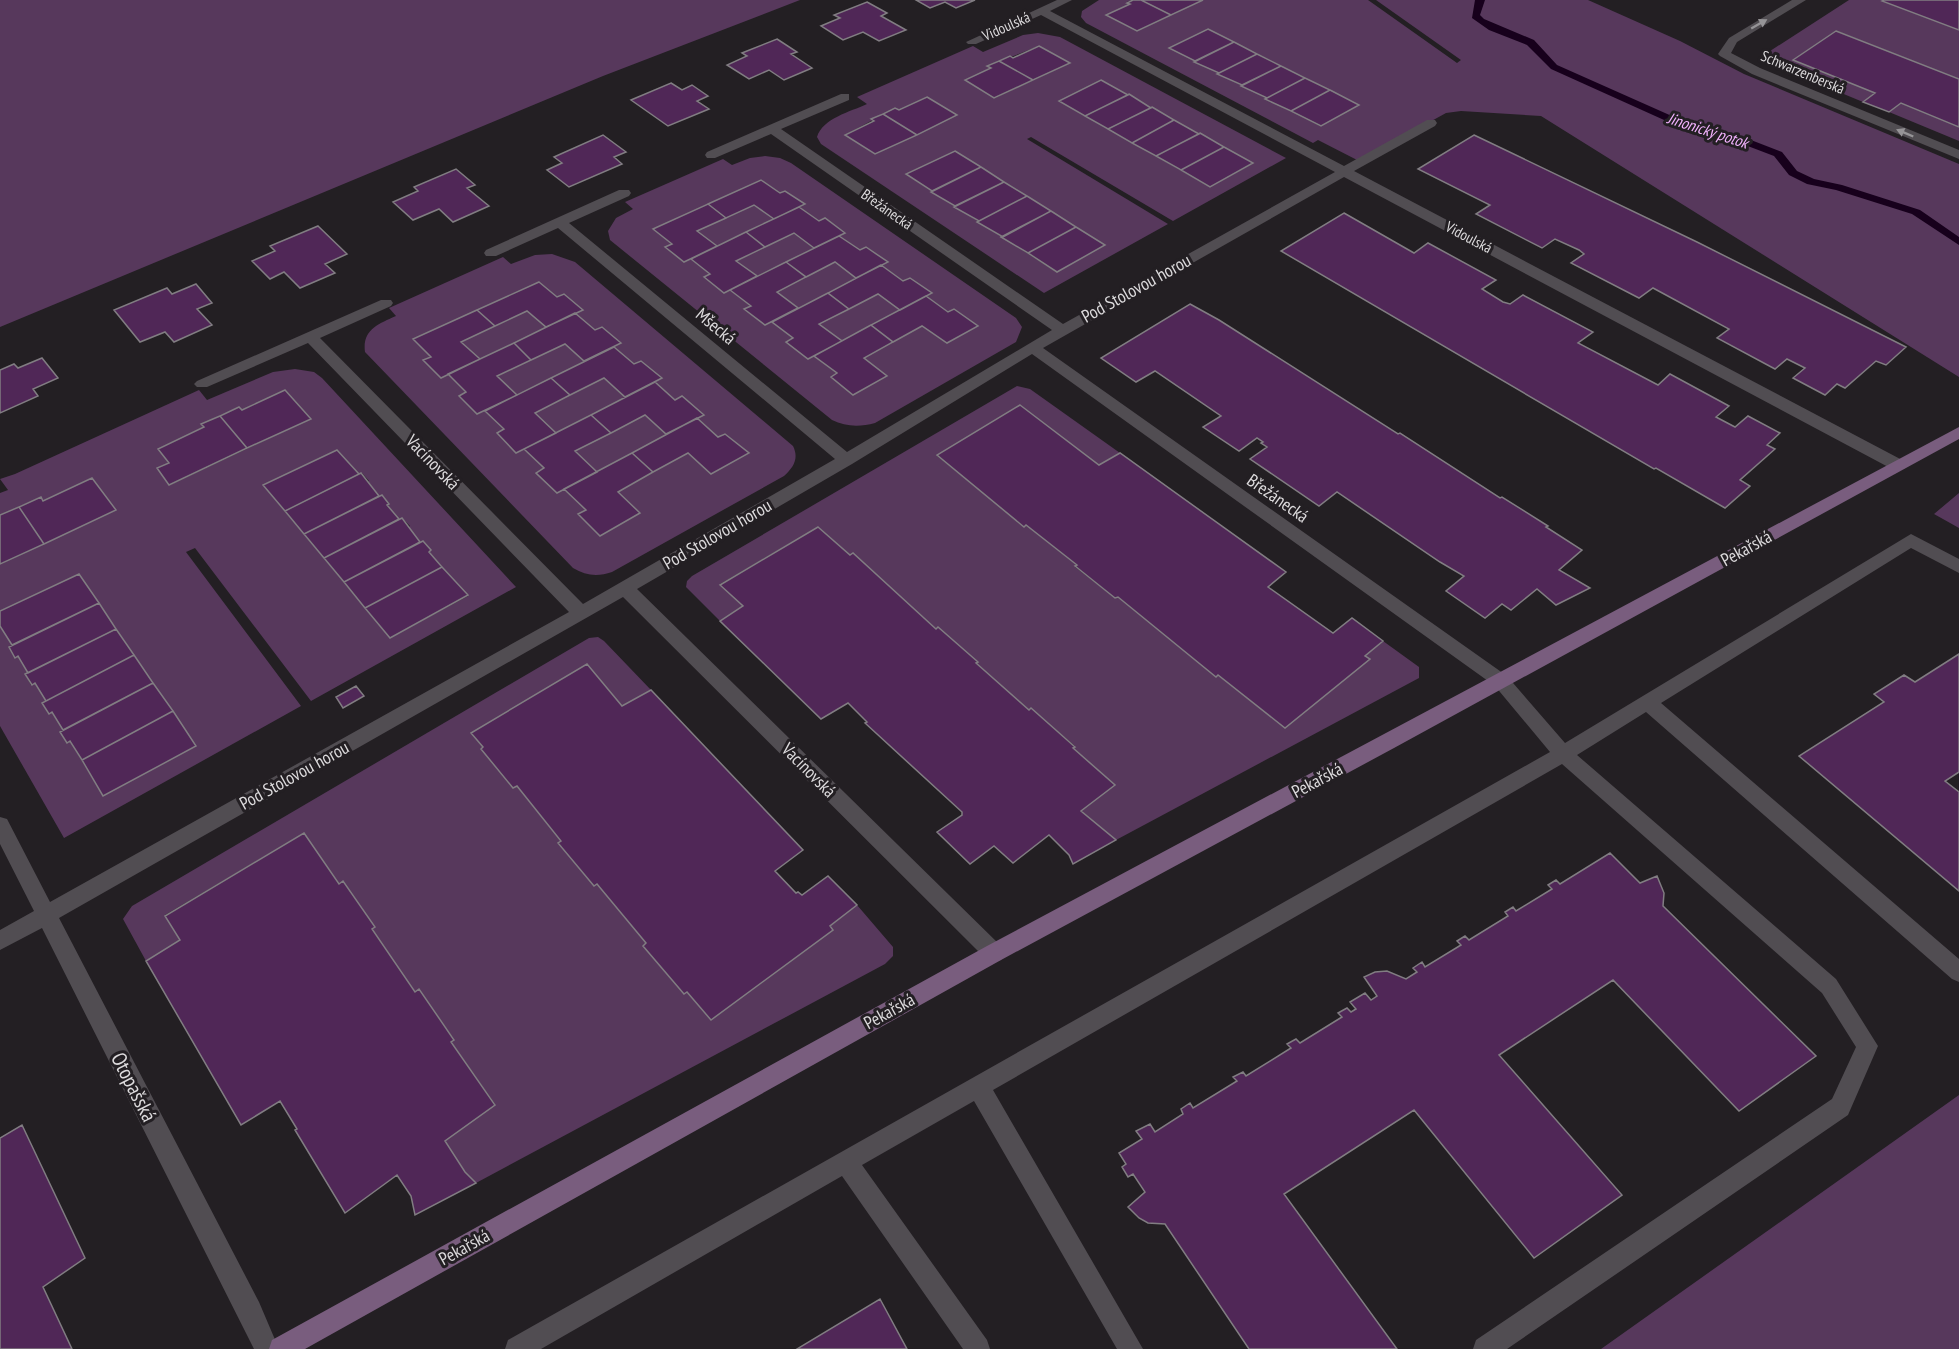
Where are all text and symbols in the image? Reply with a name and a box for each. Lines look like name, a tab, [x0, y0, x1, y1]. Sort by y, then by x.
street label: Vidoulská	[978, 7, 1033, 45]
one-way arrow	[1751, 19, 1768, 29]
street label: Schwarzenberská	[1758, 46, 1848, 98]
water label: Jinonický potok	[1664, 107, 1753, 153]
one-way arrow	[1896, 128, 1914, 137]
street label: Břežánecká	[858, 184, 916, 234]
street label: Vidoulská	[1442, 216, 1496, 257]
street label: Pod Stolovou horou	[1077, 248, 1195, 328]
street label: Mšecká	[691, 303, 741, 349]
street label: Vacínovská	[400, 429, 465, 494]
street label: Břežánecká	[1243, 468, 1313, 528]
street label: Pod Stolovou horou	[659, 494, 775, 574]
street label: Pekařská	[1717, 525, 1775, 571]
street label: Pod Stolovou horou	[235, 735, 353, 815]
street label: Vacínovská	[776, 737, 841, 802]
street label: Pekařská	[1288, 757, 1346, 803]
street label: Pekařská	[860, 988, 918, 1034]
street label: Otopašská	[105, 1048, 163, 1126]
street label: Pekařská	[435, 1224, 493, 1270]

